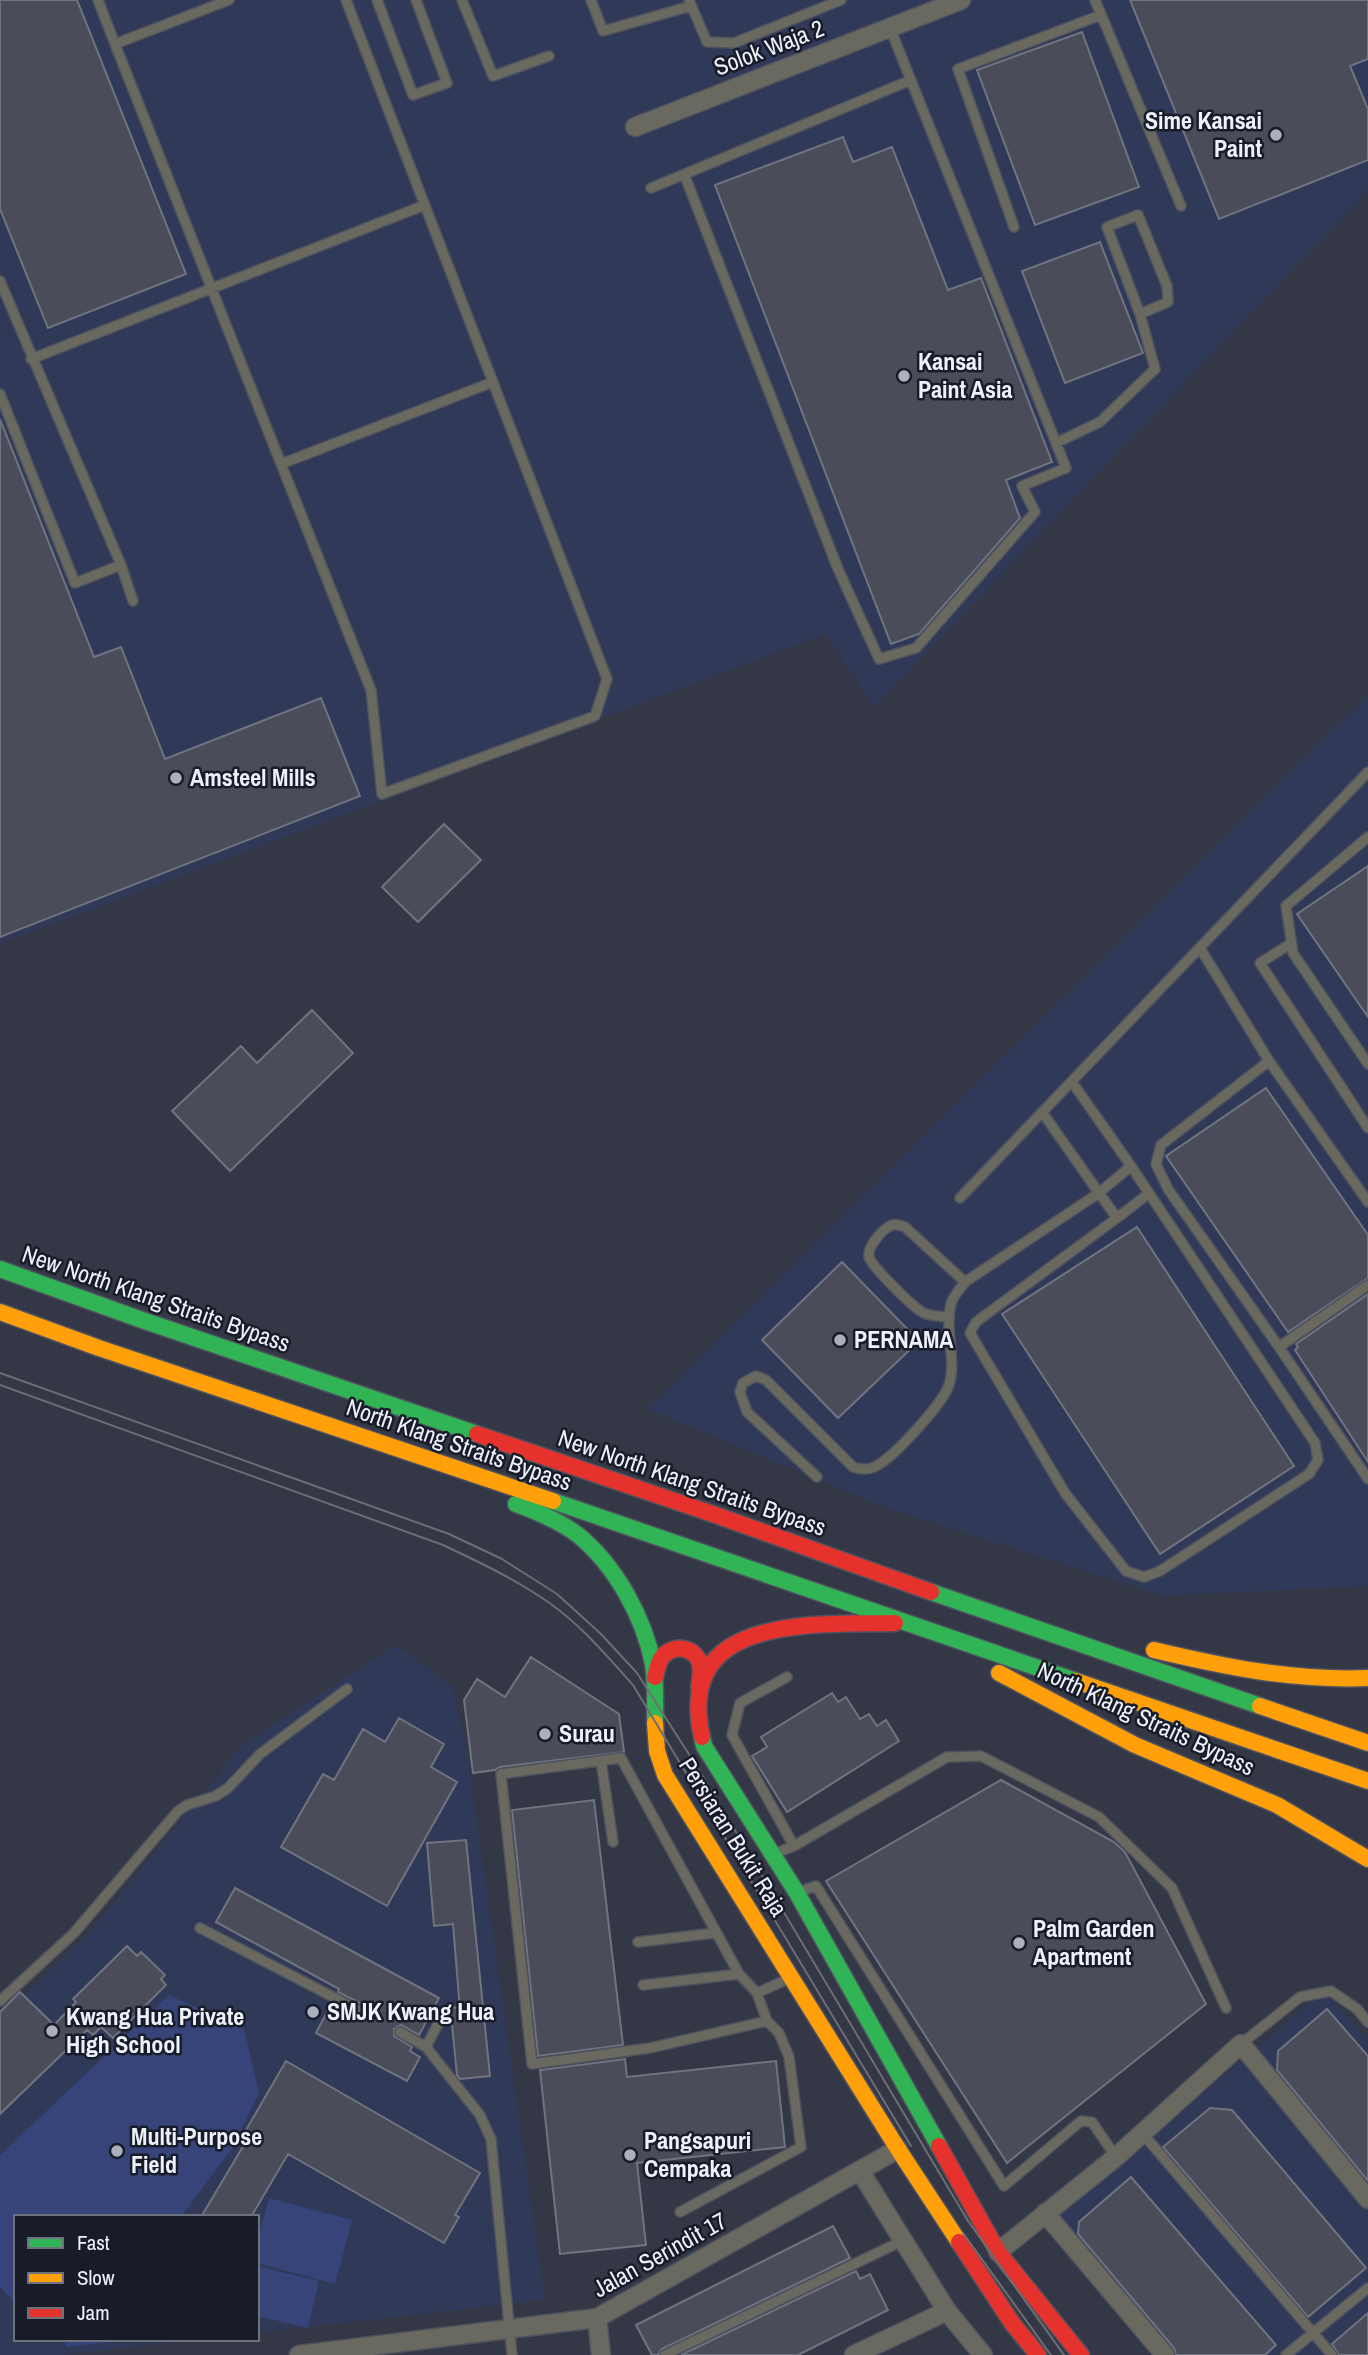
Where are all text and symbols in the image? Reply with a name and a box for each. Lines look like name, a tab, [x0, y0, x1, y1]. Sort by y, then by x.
street label: Solok Waja 2	[709, 11, 828, 83]
place label: Sime Kansai Paint	[1145, 104, 1262, 164]
marker: Sime Kansai Paint	[1268, 127, 1284, 143]
place label: Kansai Paint Asia	[918, 345, 1012, 405]
marker: Kansai Paint Asia	[896, 368, 912, 384]
place label: Amsteel Mills	[190, 761, 316, 793]
marker: Amsteel Mills	[168, 770, 184, 786]
street label: New North Klang Straits Bypass	[18, 1237, 294, 1359]
place label: PERNAMA	[854, 1323, 954, 1355]
marker: PERNAMA	[832, 1332, 848, 1348]
street label: North Klang Straits Bypass	[342, 1390, 576, 1498]
street label: New North Klang Straits Bypass	[554, 1421, 830, 1543]
street label: North Klang Straits Bypass	[1033, 1654, 1260, 1783]
place label: Surau	[559, 1717, 615, 1749]
marker: Surau	[537, 1726, 553, 1742]
street label: Persiaran Bukit Raja	[672, 1751, 796, 1922]
place label: Palm Garden Apartment	[1033, 1912, 1154, 1972]
marker: Palm Garden Apartment	[1011, 1935, 1027, 1951]
place label: SMJK Kwang Hua	[327, 1995, 494, 2027]
place label: Kwang Hua Private High School	[66, 2000, 244, 2060]
marker: SMJK Kwang Hua	[305, 2004, 321, 2020]
marker: Kwang Hua Private High School	[44, 2023, 60, 2039]
place label: Multi-Purpose Field	[131, 2120, 262, 2180]
place label: Pangsapuri Cempaka	[644, 2124, 751, 2184]
marker: Multi-Purpose Field	[109, 2143, 125, 2159]
marker: Pangsapuri Cempaka	[622, 2147, 638, 2163]
street label: Jalan Serindit 17	[587, 2204, 732, 2304]
legend	[14, 2215, 259, 2341]
text: Fast	[77, 2228, 110, 2257]
text: Slow	[77, 2263, 115, 2292]
text: Jam	[77, 2298, 110, 2327]

